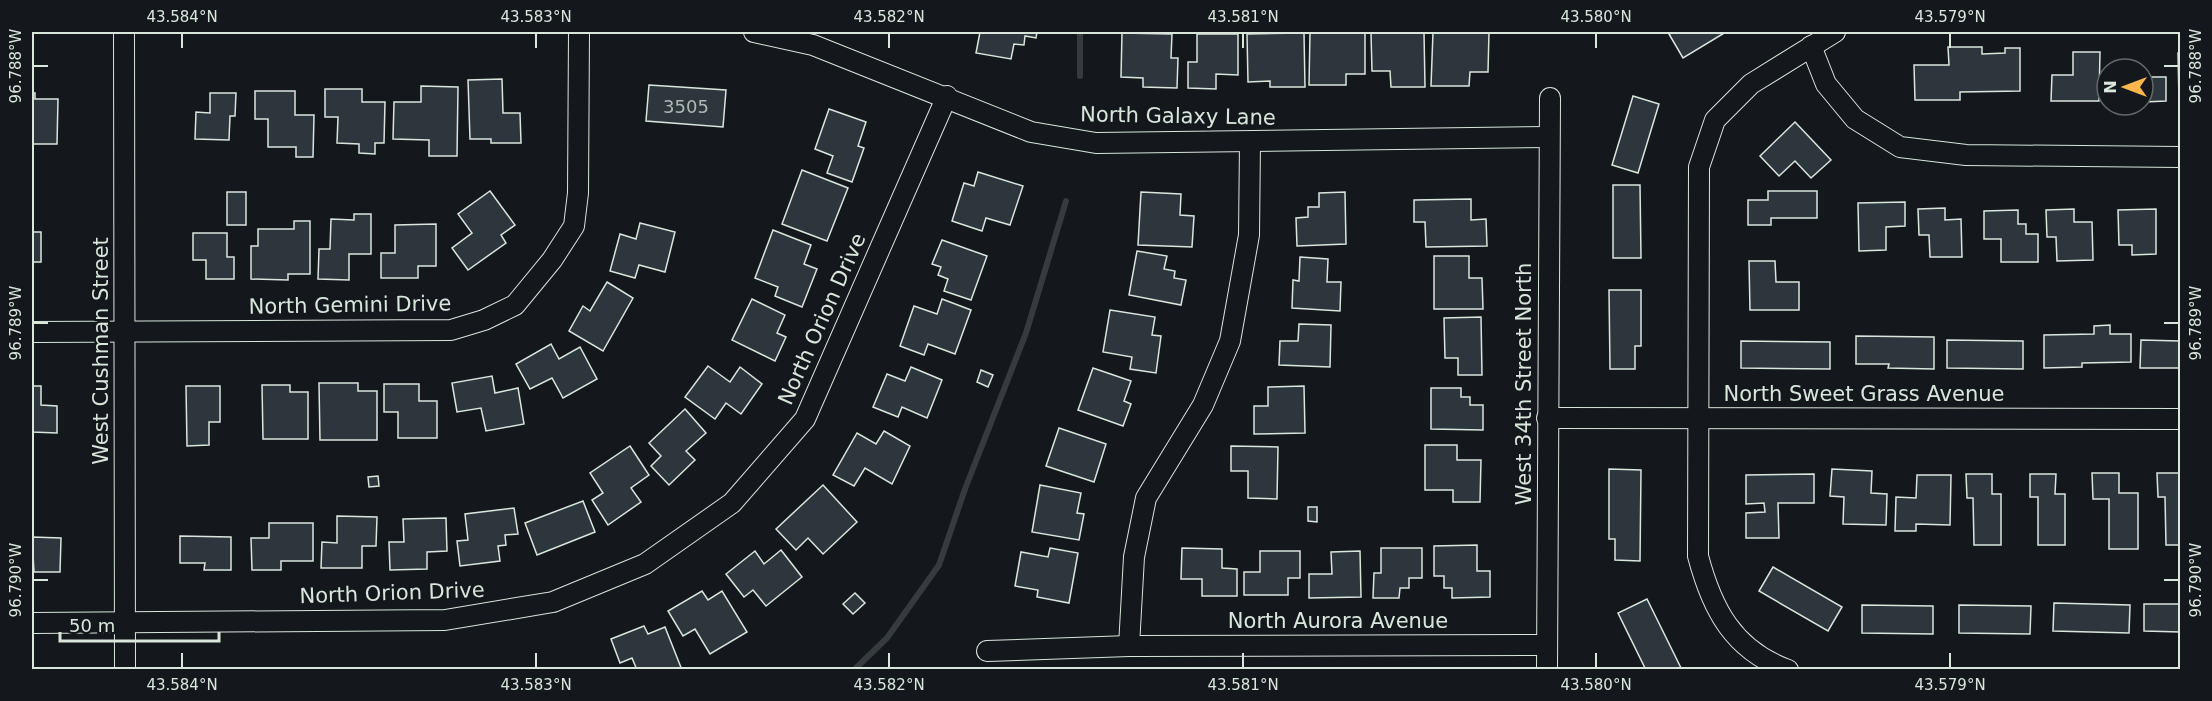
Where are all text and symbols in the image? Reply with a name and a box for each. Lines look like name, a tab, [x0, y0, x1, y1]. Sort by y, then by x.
text: 43.584°N	[146, 8, 218, 26]
text: 43.583°N	[500, 8, 572, 26]
text: 43.582°N	[853, 8, 925, 26]
text: 43.581°N	[1207, 8, 1279, 26]
text: 43.580°N	[1560, 8, 1632, 26]
text: 43.579°N	[1914, 8, 1986, 26]
text: 96.788°W	[7, 28, 25, 103]
text: 96.788°W	[2187, 28, 2205, 103]
north arrow	[2095, 57, 2155, 117]
text: N	[2101, 80, 2120, 94]
house number: 3505	[663, 96, 709, 117]
street label: North Galaxy Lane	[1080, 102, 1276, 130]
street label: North Orion Drive	[773, 230, 871, 408]
street label: West Cushman Street	[89, 237, 113, 465]
street label: West 34th Street North	[1512, 263, 1536, 505]
text: 96.789°W	[7, 285, 25, 360]
text: 96.789°W	[2187, 285, 2205, 360]
street label: North Gemini Drive	[248, 291, 452, 319]
street label: North Sweet Grass Avenue	[1723, 382, 2005, 406]
text: 96.790°W	[7, 542, 25, 617]
text: 96.790°W	[2187, 542, 2205, 617]
street label: North Orion Drive	[299, 578, 485, 608]
scale bar	[60, 605, 219, 643]
street label: North Aurora Avenue	[1228, 609, 1448, 633]
text: 50 m	[69, 615, 115, 636]
text: 43.584°N	[146, 676, 218, 694]
text: 43.583°N	[500, 676, 572, 694]
text: 43.582°N	[853, 676, 925, 694]
text: 43.581°N	[1207, 676, 1279, 694]
text: 43.580°N	[1560, 676, 1632, 694]
text: 43.579°N	[1914, 676, 1986, 694]

